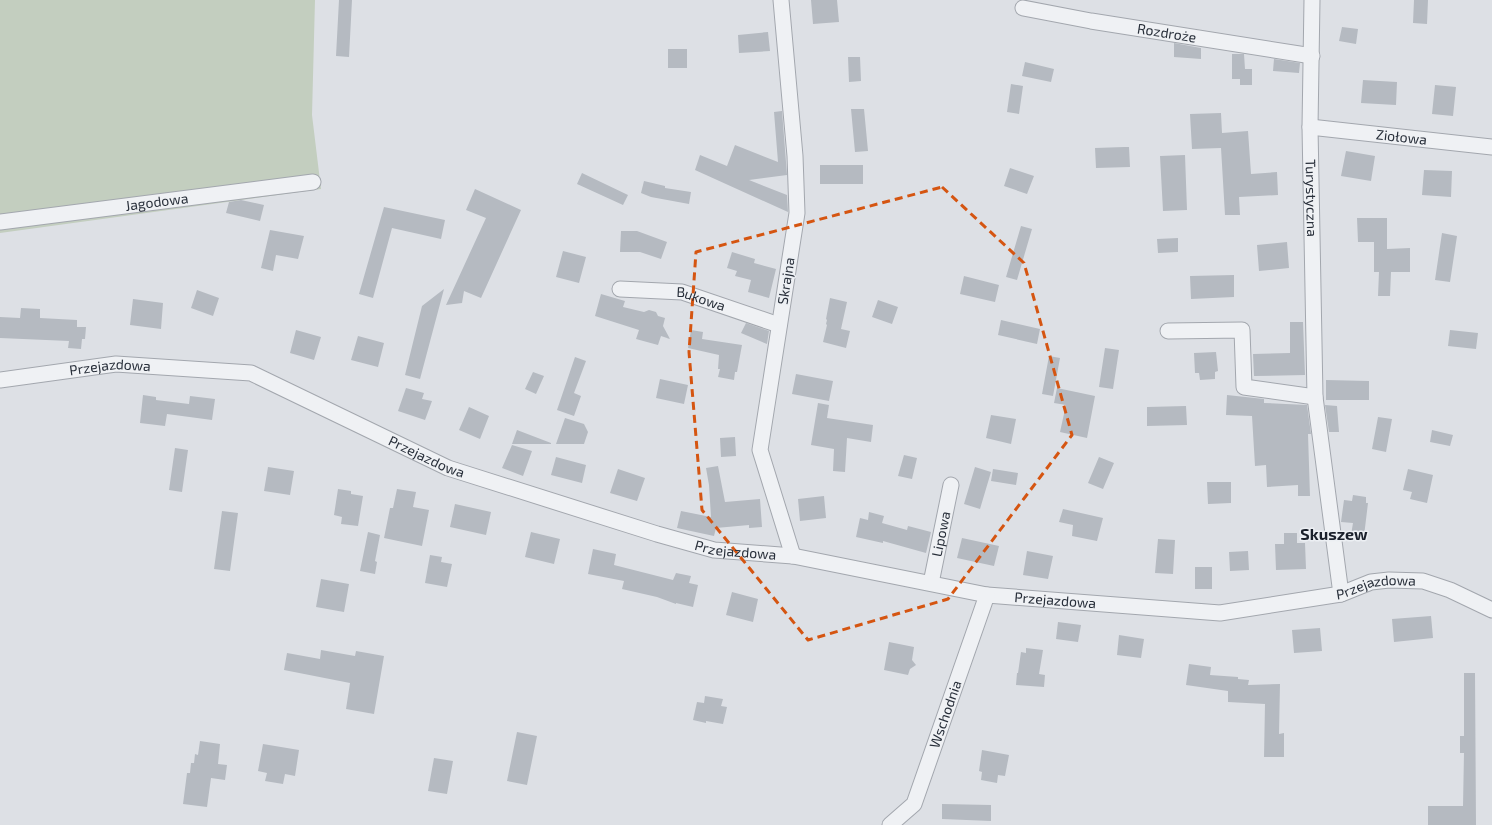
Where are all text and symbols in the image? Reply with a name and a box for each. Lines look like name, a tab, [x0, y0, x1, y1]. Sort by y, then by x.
street label: Rozdroże	[1136, 19, 1198, 46]
street label: Ziołowa	[1375, 125, 1428, 148]
street label: Turystyczna	[1303, 159, 1321, 237]
street label: Jagodowa	[124, 189, 189, 214]
street label: Skrajna	[773, 256, 798, 306]
street label: Bukowa	[676, 283, 728, 314]
street label: Przejazdowa	[68, 355, 151, 378]
street label: Przejazdowa	[386, 432, 467, 481]
street label: Lipowa	[928, 510, 953, 558]
district label: Skuszew	[1300, 524, 1368, 543]
street label: Przejazdowa	[693, 536, 777, 563]
street label: Przejazdowa	[1335, 571, 1416, 603]
street label: Przejazdowa	[1014, 588, 1097, 611]
street label: Wschodnia	[925, 678, 965, 750]

